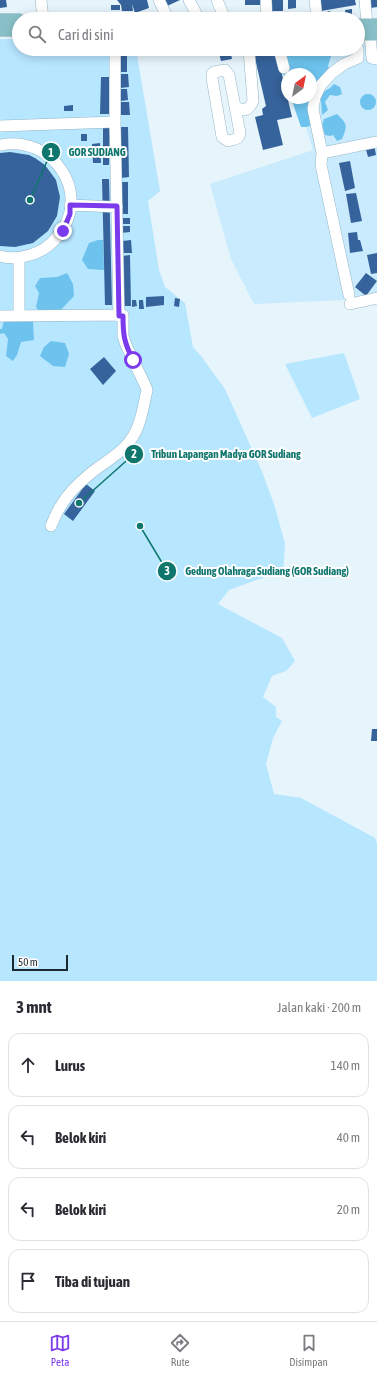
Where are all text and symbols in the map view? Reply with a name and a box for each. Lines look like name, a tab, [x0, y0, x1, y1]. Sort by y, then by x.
search box	[12, 12, 365, 56]
icon: search	[26, 23, 48, 45]
text: Cari di sini	[58, 26, 114, 43]
north arrow	[281, 68, 317, 104]
callout: GOR SUDIANG	[41, 141, 134, 164]
text: 1	[48, 146, 54, 160]
text: GOR SUDIANG	[68, 146, 126, 158]
route end	[54, 222, 72, 240]
route start	[124, 351, 142, 369]
callout: Tribun Lapangan Madya GOR Sudiang	[124, 443, 309, 466]
text: 2	[131, 447, 137, 461]
text: Tribun Lapangan Madya GOR Sudiang	[151, 448, 301, 460]
callout: Gedung Olahraga Sudiang (GOR Sudiang)	[157, 559, 356, 582]
text: 3	[164, 564, 170, 578]
text: Gedung Olahraga Sudiang (GOR Sudiang)	[185, 565, 349, 577]
scale bar	[12, 953, 68, 972]
text: 50 m	[18, 956, 38, 968]
text: 3 mnt	[16, 997, 52, 1017]
text: Jalan kaki · 200 m	[277, 1000, 361, 1015]
icon: ahead	[17, 1054, 39, 1076]
text: Lurus	[55, 1057, 85, 1074]
text: 140 m	[331, 1058, 360, 1073]
icon: left	[17, 1126, 39, 1148]
text: Belok kiri	[55, 1129, 106, 1146]
text: 40 m	[337, 1130, 360, 1145]
icon: left	[17, 1198, 39, 1220]
text: Belok kiri	[55, 1201, 106, 1218]
text: 20 m	[337, 1202, 360, 1217]
icon: arrive	[17, 1270, 39, 1292]
text: Tiba di tujuan	[55, 1273, 130, 1290]
tab: Peta	[49, 1332, 71, 1368]
tab: Rute	[169, 1332, 191, 1368]
tab: Disimpan	[289, 1332, 328, 1368]

